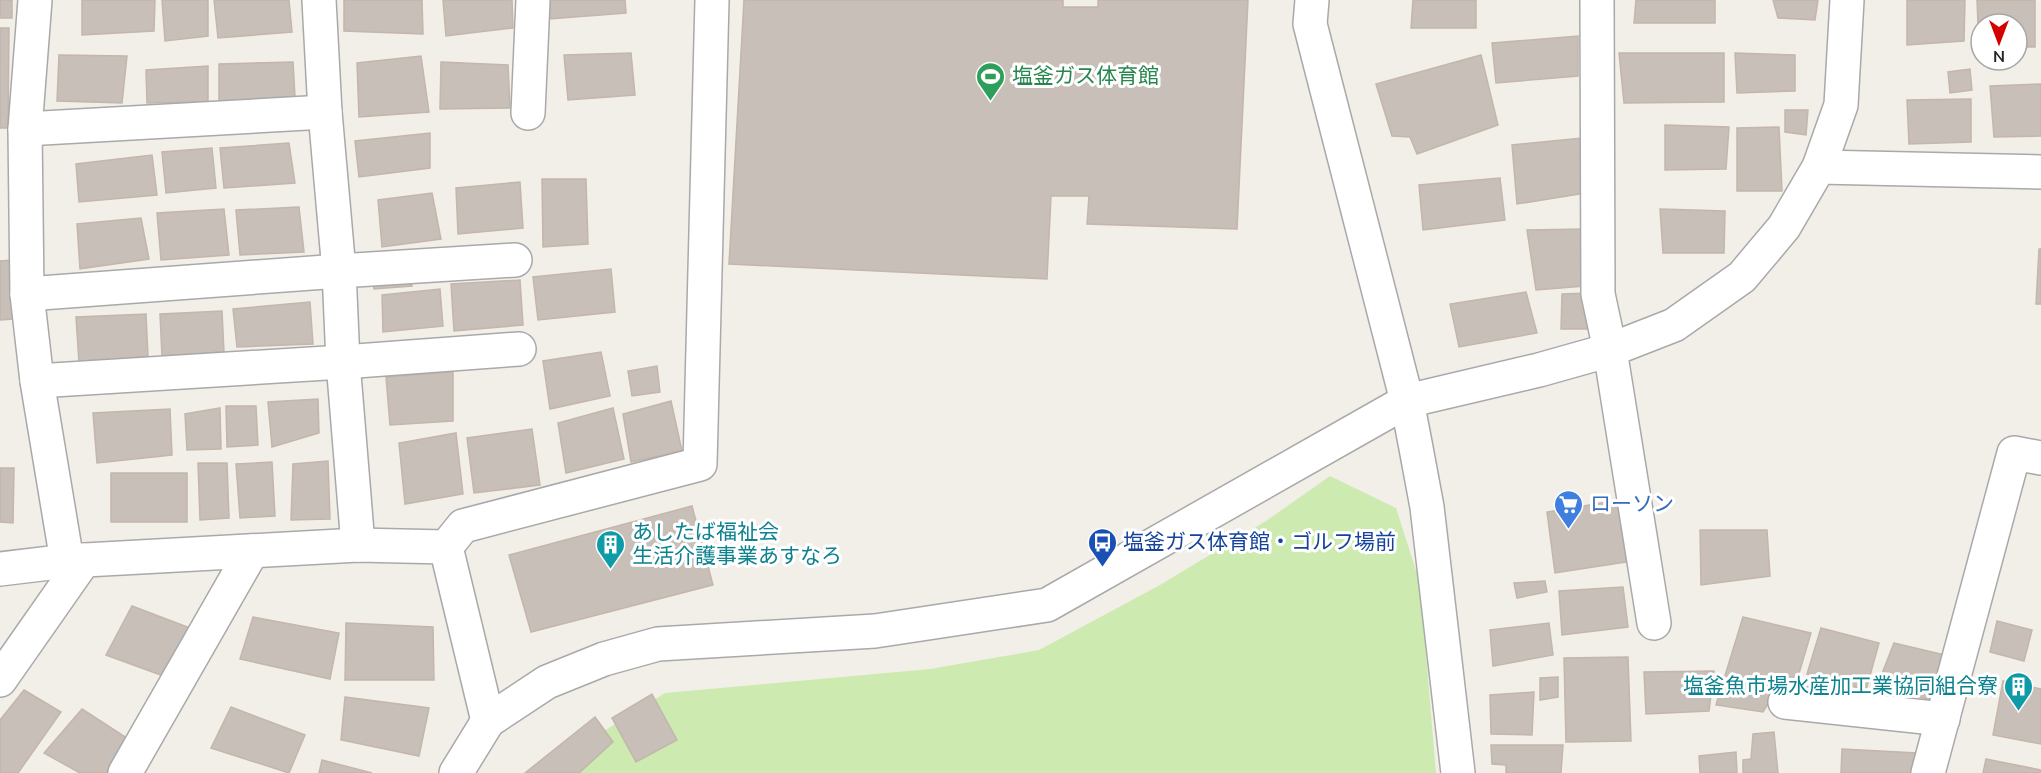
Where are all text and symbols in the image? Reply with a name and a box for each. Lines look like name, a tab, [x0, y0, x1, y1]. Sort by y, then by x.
north arrow	[1969, 12, 2029, 72]
text: N	[1993, 45, 2005, 67]
sports icon: 塩釜ガス体育館	[975, 60, 1007, 102]
place label: 塩釜ガス体育館	[1012, 62, 1159, 90]
supermarket icon: ローソン	[1553, 488, 1585, 530]
place label: ローソン	[1590, 490, 1674, 518]
place label: あしたば福祉会 生活介護事業あすなろ	[632, 518, 842, 570]
bus stop icon: 塩釜ガス体育館・ゴルフ場前	[1086, 526, 1118, 568]
building icon: あしたば福祉会 生活介護事業あすなろ	[595, 528, 627, 570]
place label: 塩釜ガス体育館・ゴルフ場前	[1123, 528, 1396, 556]
building icon: 塩釜魚市場水産加工業協同組合寮	[2003, 670, 2035, 712]
place label: 塩釜魚市場水産加工業協同組合寮	[1683, 672, 1998, 700]

